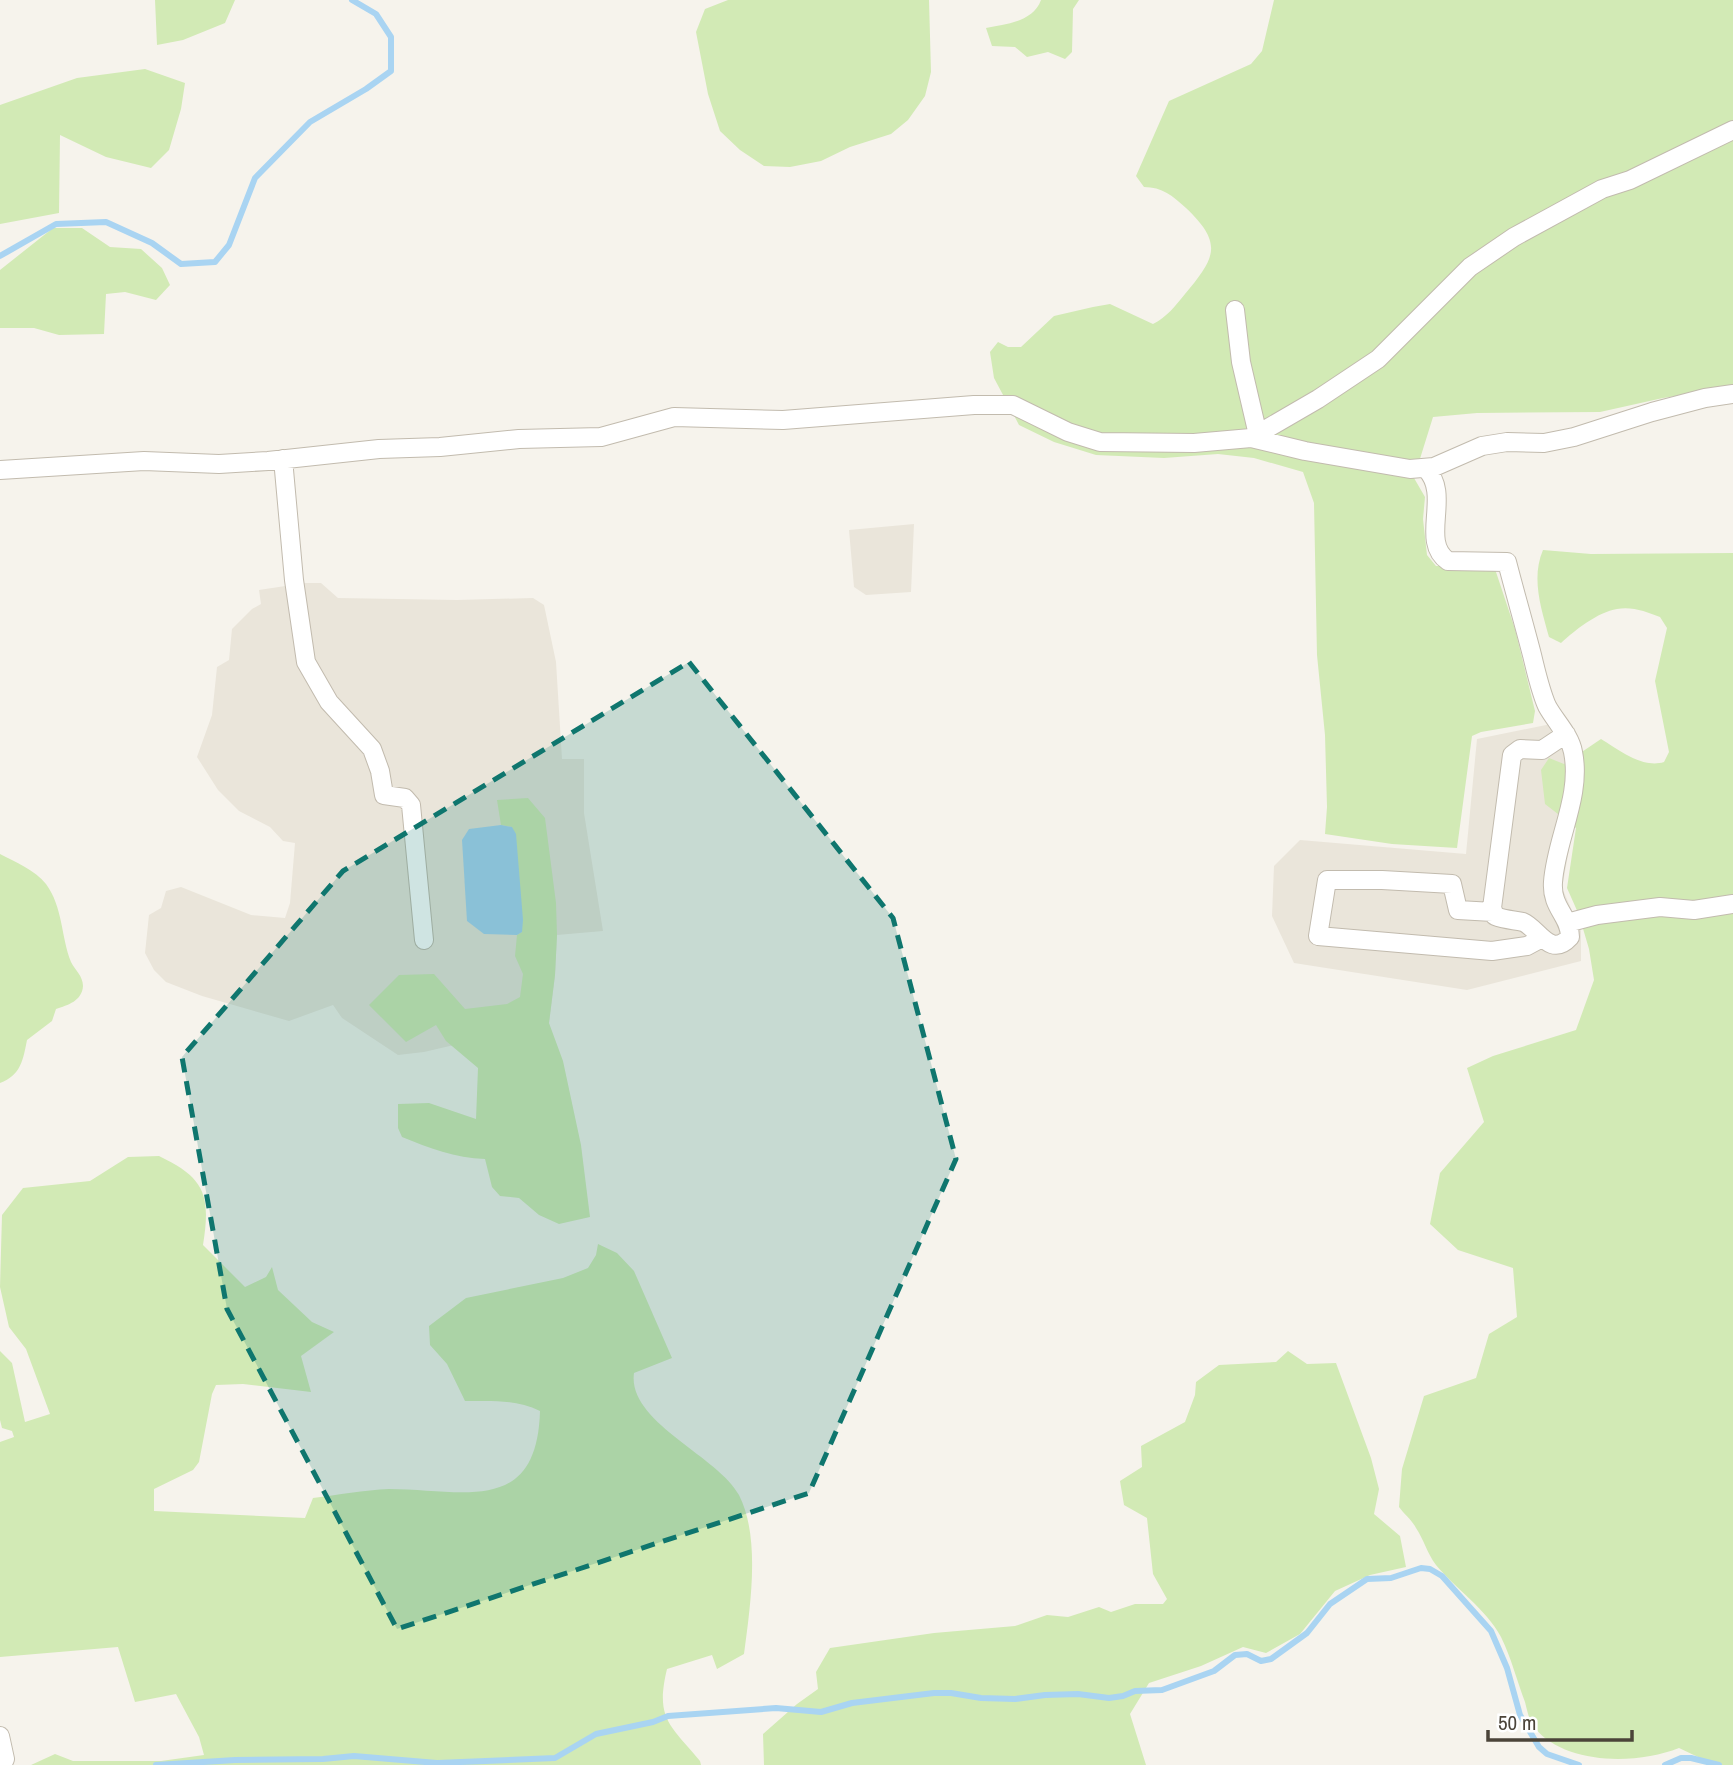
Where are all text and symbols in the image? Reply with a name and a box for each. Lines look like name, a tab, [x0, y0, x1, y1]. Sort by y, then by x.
scale bar	[1488, 1698, 1632, 1742]
text: 50 m	[1498, 1708, 1536, 1737]

